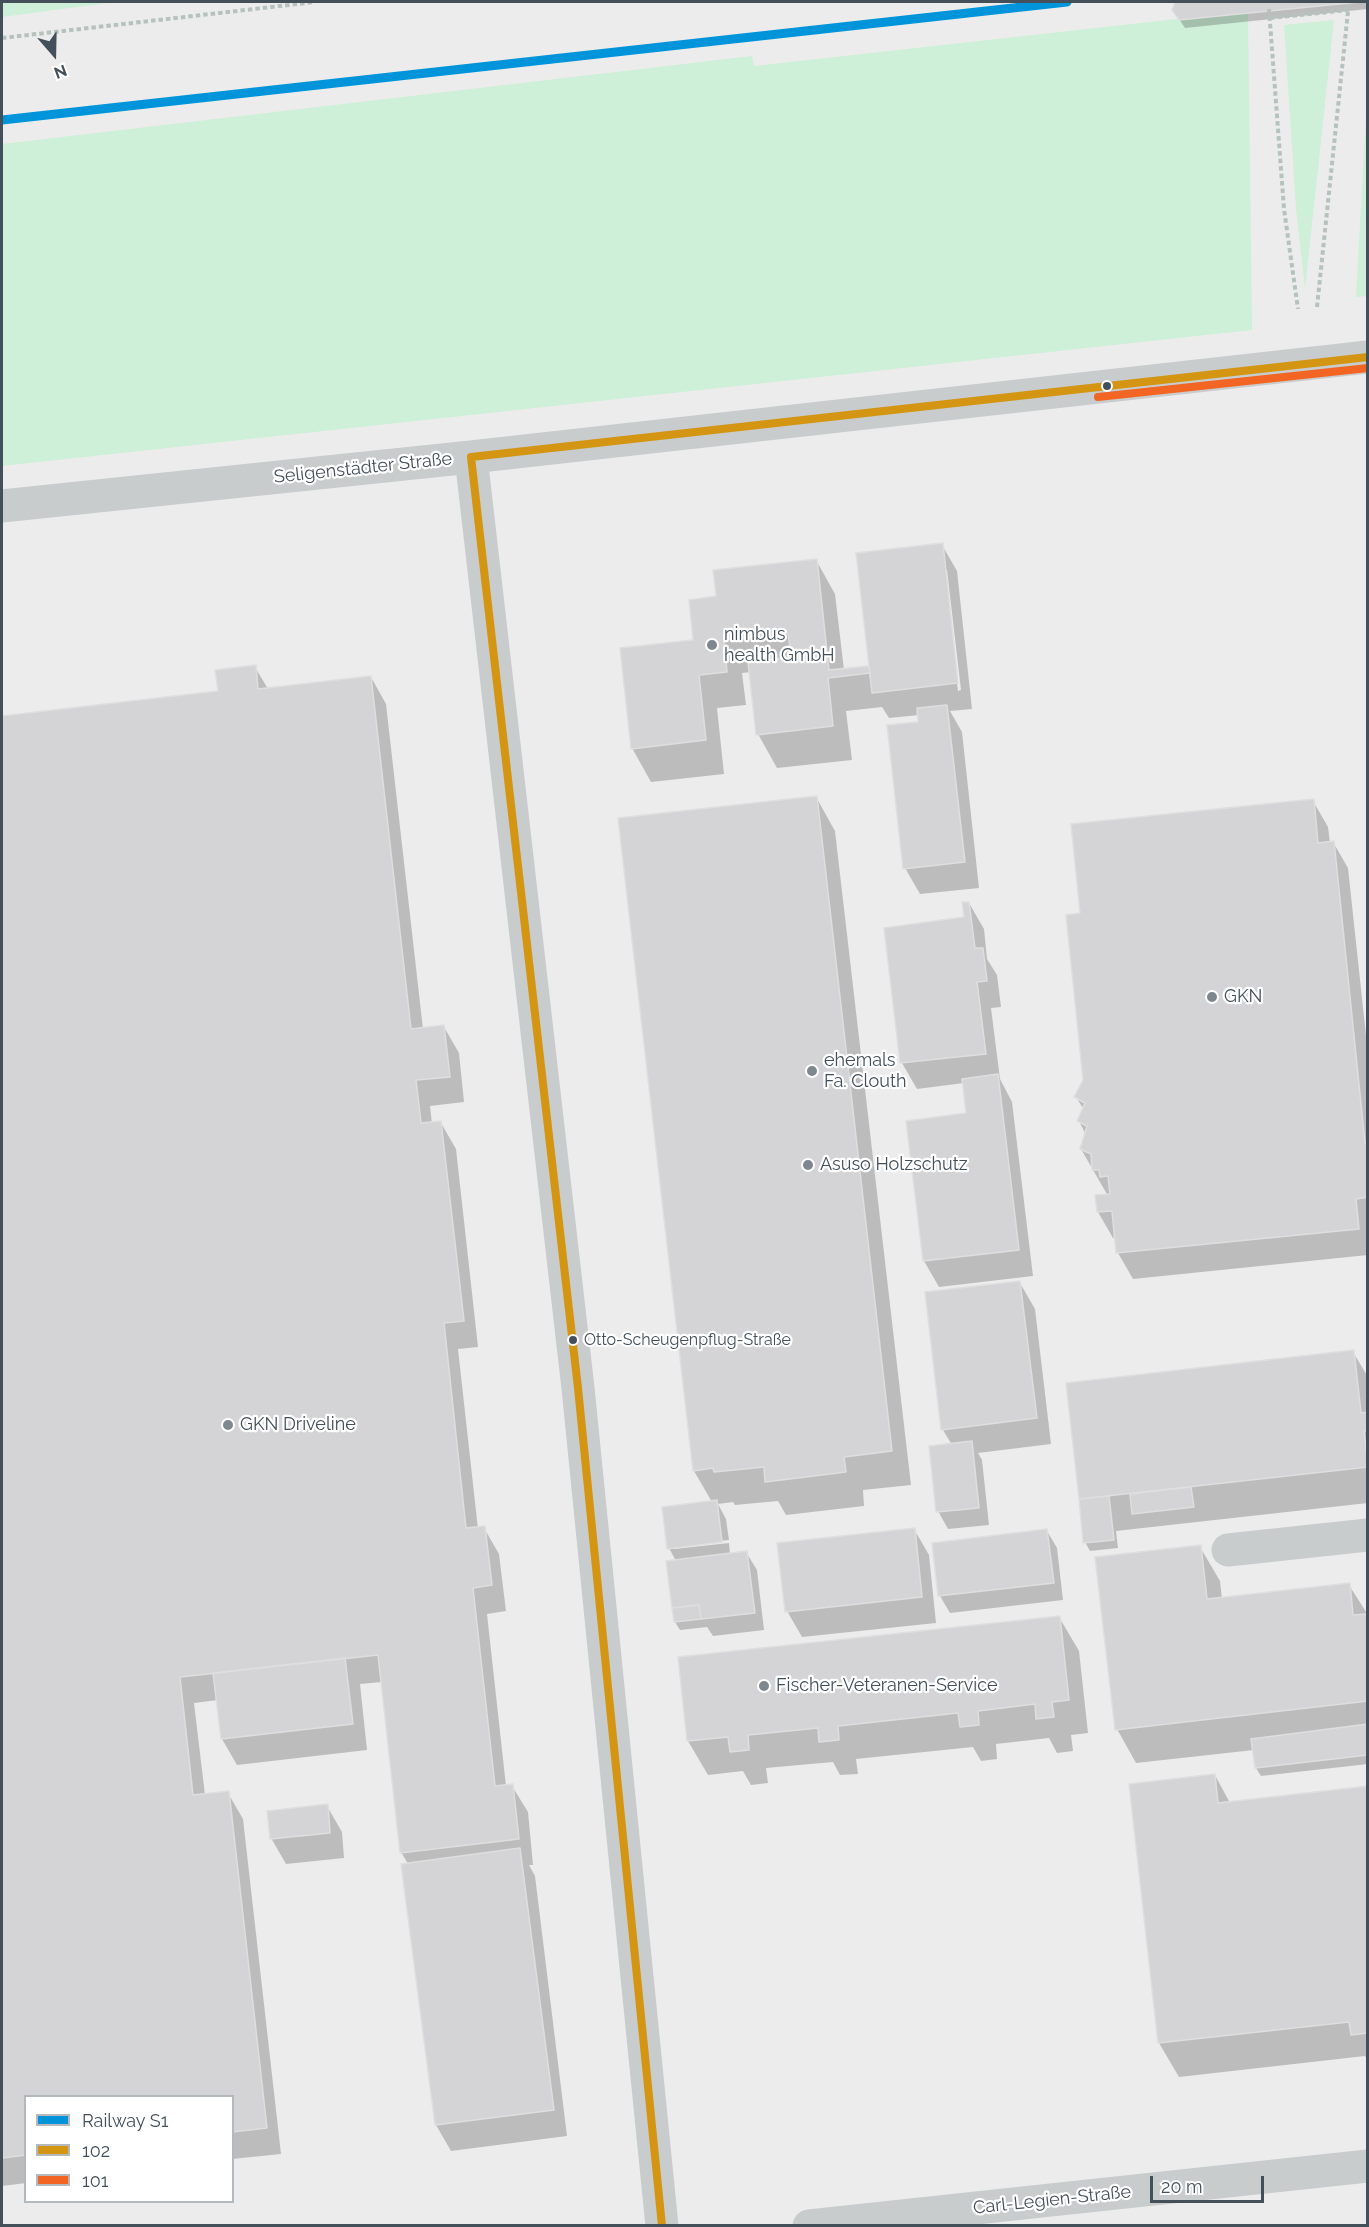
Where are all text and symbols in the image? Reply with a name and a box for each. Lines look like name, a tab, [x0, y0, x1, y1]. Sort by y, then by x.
north arrow	[24, 24, 84, 84]
text: N	[51, 60, 69, 82]
unlabelled marker	[1101, 380, 1113, 392]
street label: Seligenstädter Straße	[273, 448, 453, 488]
place label: nimbus health GmbH	[724, 624, 835, 666]
marker: nimbus health GmbH	[705, 638, 719, 652]
place label: GKN	[1224, 986, 1262, 1008]
marker: GKN	[1205, 990, 1219, 1004]
place label: ehemals Fa. Clouth	[824, 1050, 906, 1092]
marker: ehemals Fa. Clouth	[805, 1064, 819, 1078]
place label: Asuso Holzschutz	[820, 1154, 968, 1176]
marker: Asuso Holzschutz	[801, 1158, 815, 1172]
place label: Otto-Scheugenpflug-Straße	[584, 1330, 791, 1350]
marker: Otto-Scheugenpflug-Straße	[567, 1334, 579, 1346]
place label: GKN Driveline	[240, 1414, 356, 1436]
marker: GKN Driveline	[221, 1418, 235, 1432]
place label: Fischer-Veteranen-Service	[776, 1675, 998, 1697]
marker: Fischer-Veteranen-Service	[757, 1679, 771, 1693]
legend	[24, 2095, 234, 2203]
text: Railway S1	[82, 2110, 168, 2131]
text: 102	[82, 2140, 110, 2161]
scale bar	[1153, 2164, 1267, 2202]
text: 101	[82, 2170, 108, 2191]
text: 20 m	[1161, 2176, 1203, 2197]
street label: Carl-Legien-Straße	[972, 2181, 1132, 2219]

